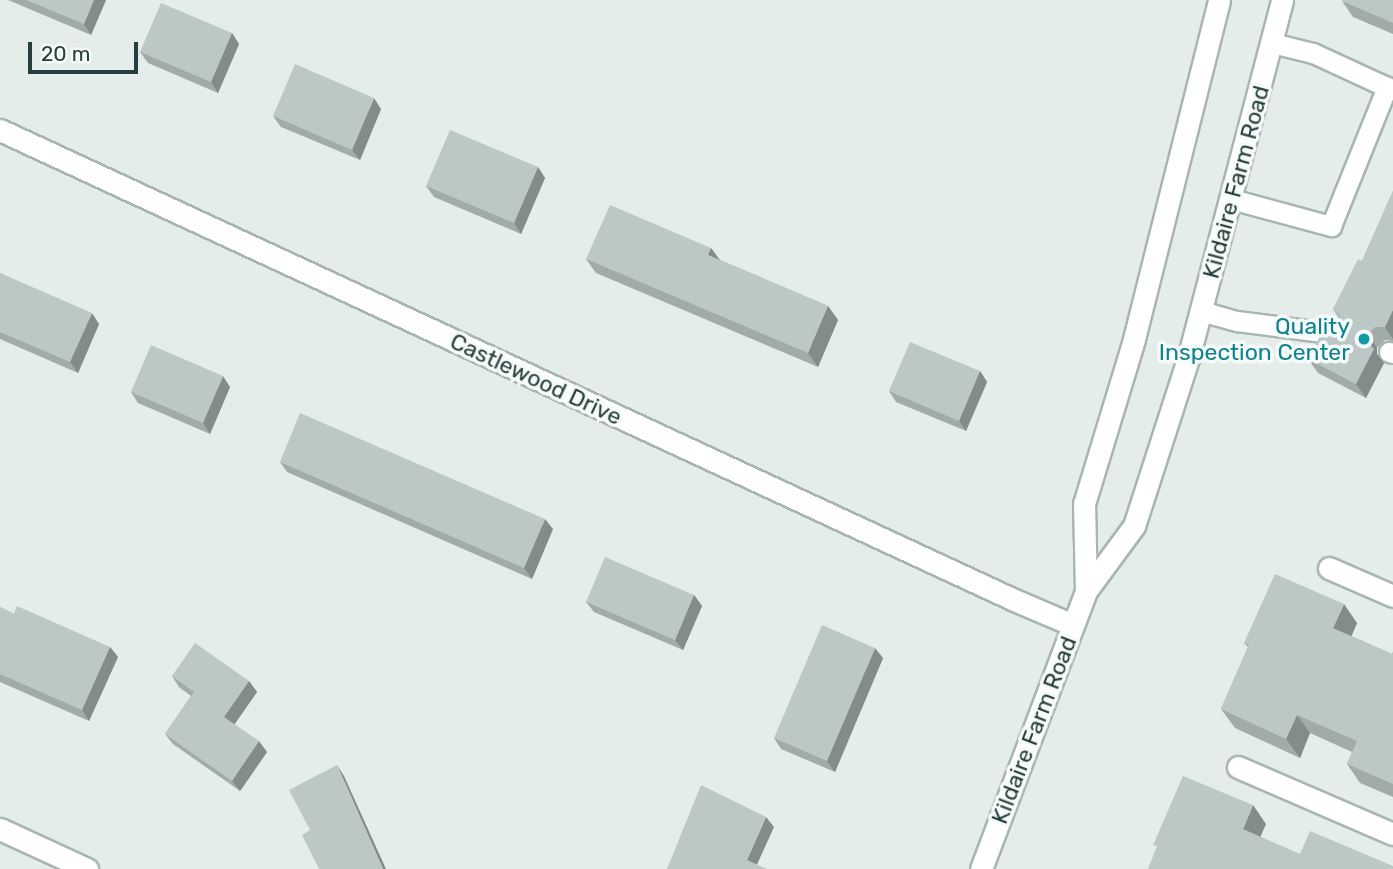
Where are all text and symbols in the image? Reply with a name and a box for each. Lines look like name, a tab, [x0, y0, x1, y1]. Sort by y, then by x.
scale bar	[32, 28, 142, 72]
text: 20 m	[41, 41, 90, 66]
street label: Kildaire Farm Road	[1197, 82, 1275, 282]
place label: Quality Inspection Center	[1159, 312, 1350, 366]
street label: Castlewood Drive	[446, 327, 626, 431]
marker: Quality Inspection Center	[1356, 331, 1372, 347]
street label: Kildaire Farm Road	[986, 632, 1082, 828]

